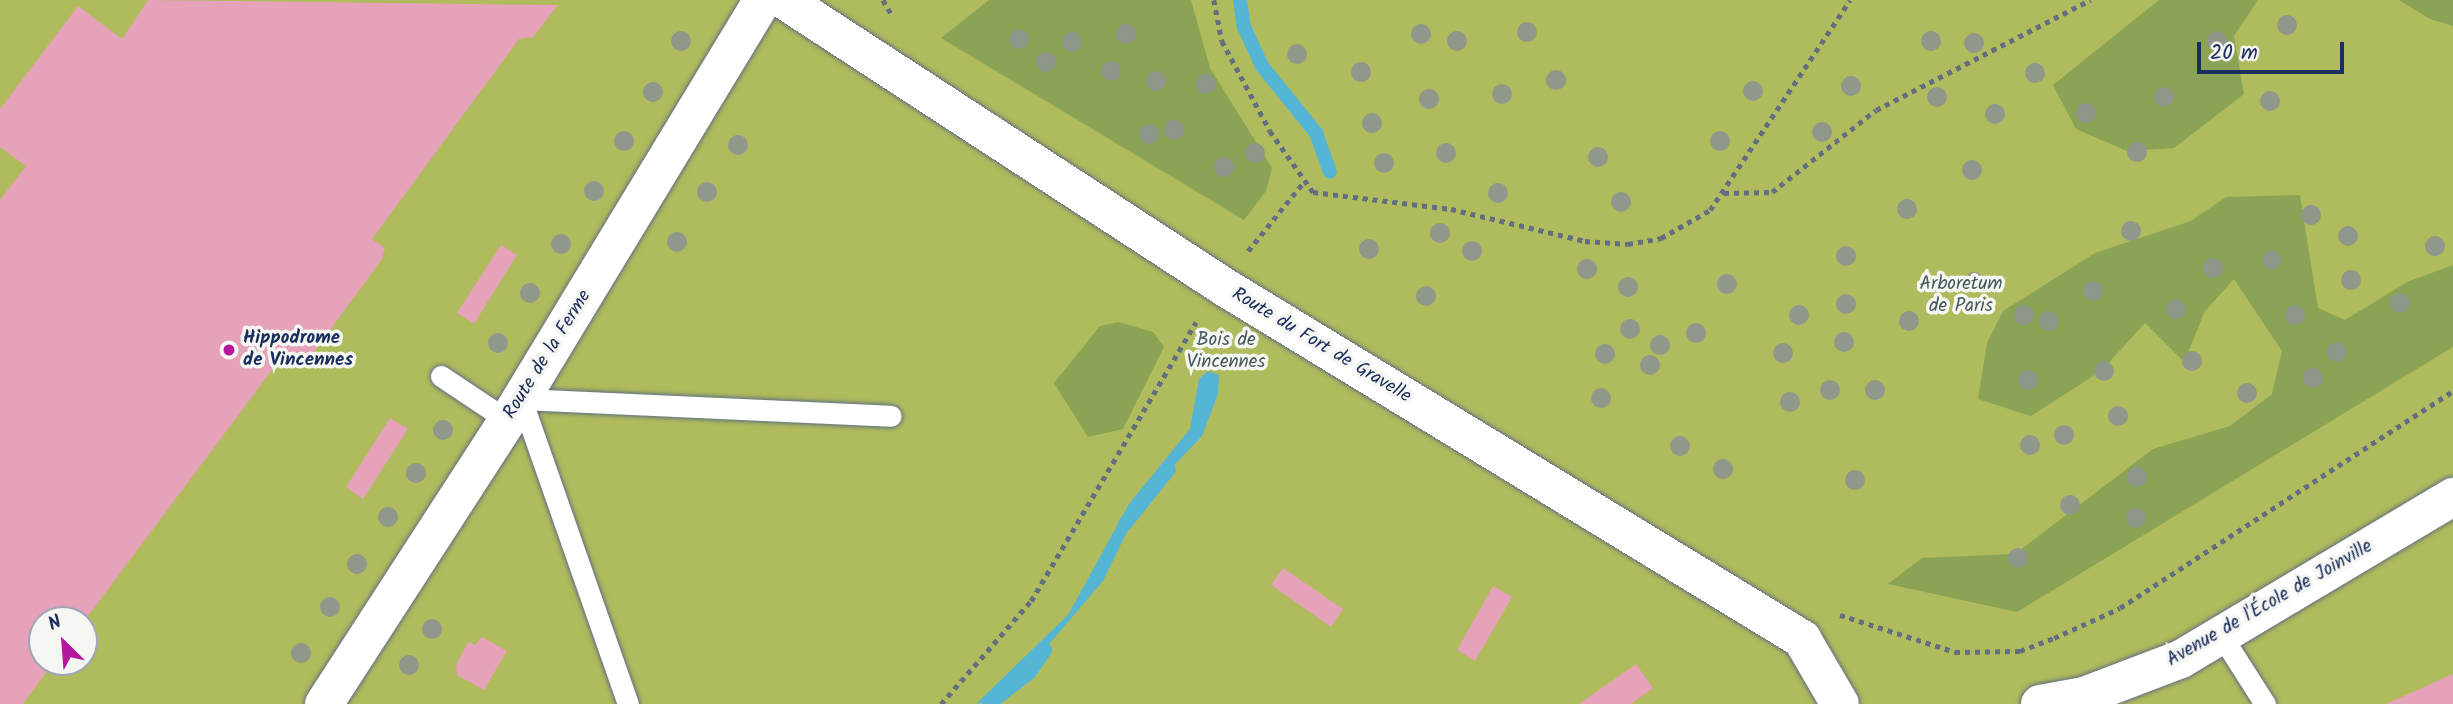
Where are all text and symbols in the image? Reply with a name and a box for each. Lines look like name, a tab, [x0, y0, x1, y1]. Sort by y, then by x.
scale bar	[2201, 28, 2348, 72]
text: 20 m	[2210, 37, 2258, 70]
park label: Arboretum de Paris	[1920, 274, 2002, 318]
street label: Route du Fort de Gravelle	[1227, 283, 1415, 409]
street label: Route de la Ferme	[499, 286, 597, 424]
place label: Hippodrome de Vincennes	[243, 328, 353, 372]
park label: Bois de Vincennes	[1187, 330, 1265, 374]
marker: Hippodrome de Vincennes	[221, 342, 237, 358]
street label: Avenue de l'École de Joinville	[2163, 536, 2377, 672]
north arrow	[28, 606, 98, 676]
text: N	[43, 608, 67, 640]

